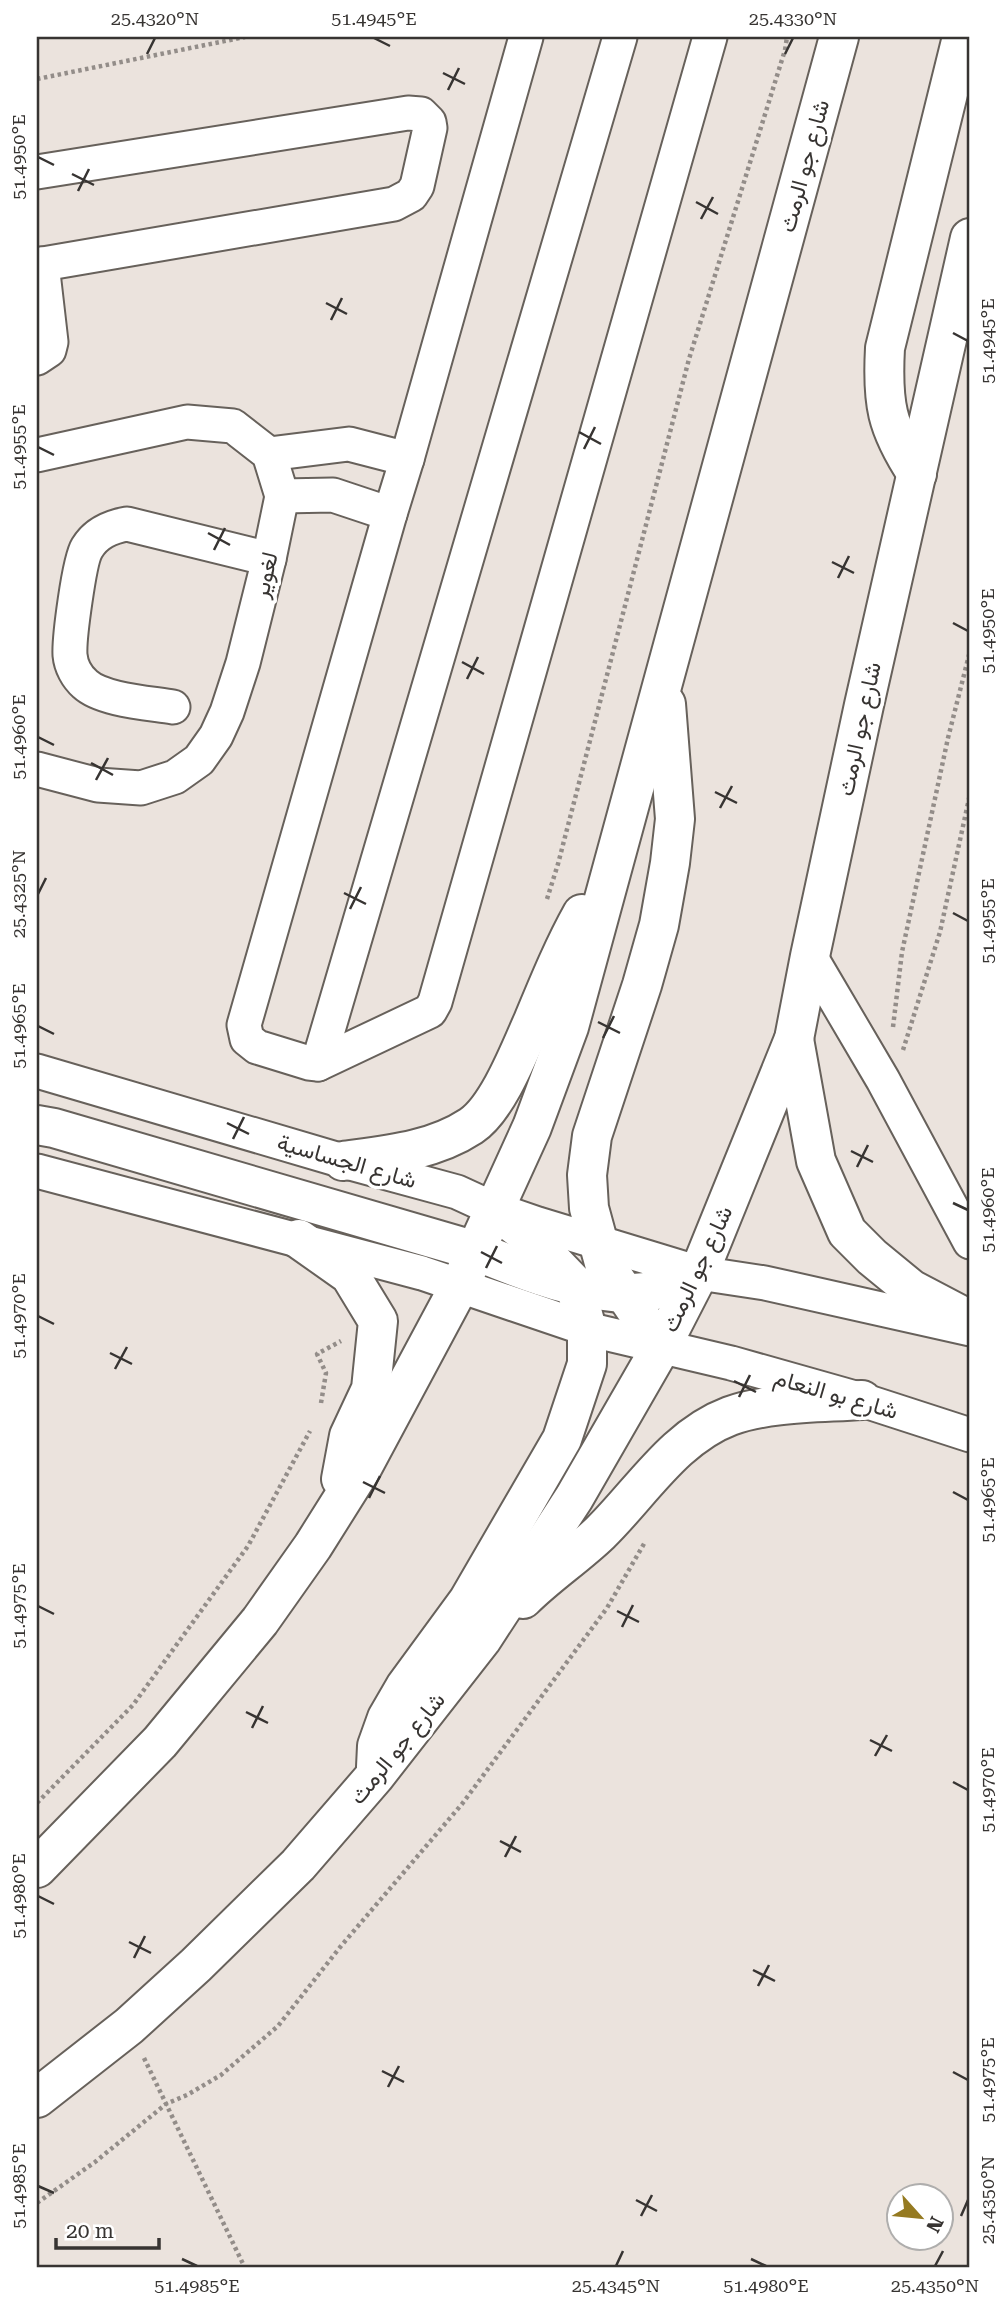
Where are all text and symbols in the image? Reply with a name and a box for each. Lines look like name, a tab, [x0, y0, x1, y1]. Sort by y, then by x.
text: 25.4320°N	[111, 8, 199, 29]
text: 51.4945°E	[331, 8, 417, 29]
text: 25.4330°N	[749, 8, 837, 29]
street label: شارع جو الرمث	[774, 97, 837, 236]
text: 51.4950°E	[8, 114, 29, 200]
text: 51.4945°E	[977, 298, 998, 384]
text: 51.4955°E	[8, 404, 29, 490]
street label: لغوير	[247, 549, 285, 602]
text: 51.4950°E	[977, 588, 998, 674]
street label: شارع جو الرمث	[832, 660, 889, 799]
text: 51.4960°E	[8, 694, 29, 780]
text: 25.4325°N	[8, 850, 29, 938]
text: 51.4955°E	[977, 878, 998, 964]
text: 51.4965°E	[8, 983, 29, 1069]
street label: شارع الجساسية	[274, 1129, 420, 1196]
text: 51.4960°E	[977, 1167, 998, 1253]
street label: شارع جو الرمث	[656, 1202, 740, 1337]
text: 51.4970°E	[8, 1273, 29, 1359]
street label: شارع بو النعام	[770, 1364, 901, 1427]
text: 51.4965°E	[977, 1457, 998, 1543]
text: 51.4975°E	[8, 1563, 29, 1649]
street label: شارع جو الرمث	[344, 1687, 452, 1811]
text: 51.4970°E	[977, 1747, 998, 1833]
text: 51.4980°E	[8, 1853, 29, 1939]
text: 51.4975°E	[977, 2037, 998, 2123]
text: 51.4985°E	[8, 2143, 29, 2229]
text: 25.4350°N	[977, 2156, 998, 2244]
north arrow	[884, 2182, 954, 2252]
scale bar	[56, 2207, 159, 2251]
text: N	[921, 2213, 948, 2237]
text: 20 m	[66, 2219, 114, 2243]
text: 51.4985°E	[154, 2275, 240, 2296]
text: 25.4345°N	[572, 2275, 660, 2296]
text: 51.4980°E	[723, 2275, 809, 2296]
text: 25.4350°N	[891, 2275, 979, 2296]

